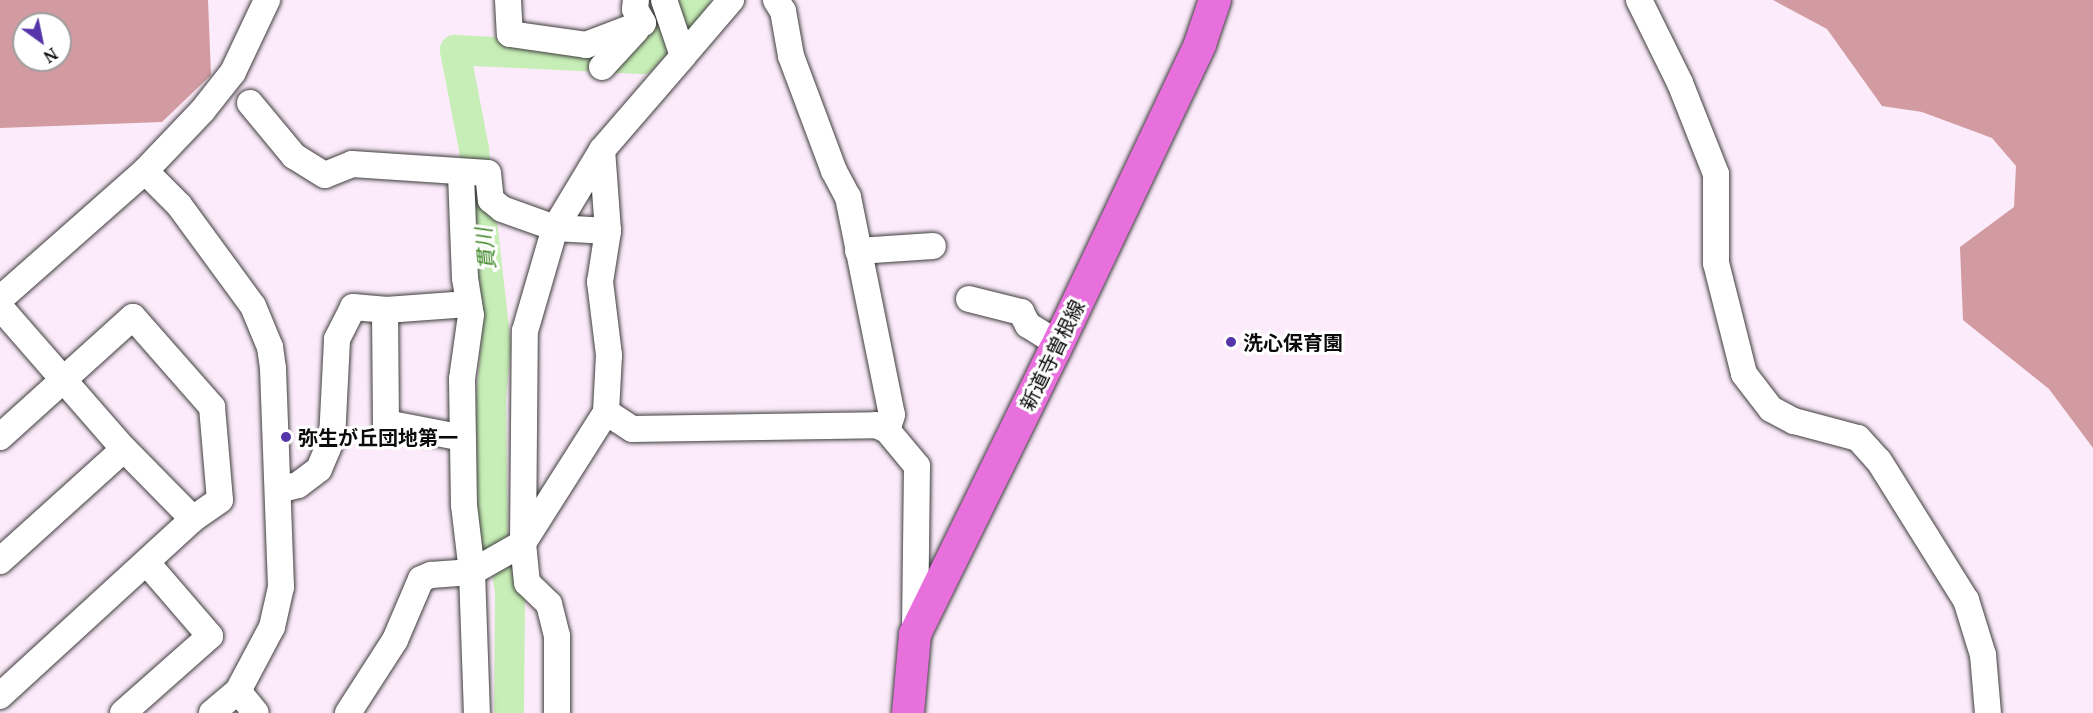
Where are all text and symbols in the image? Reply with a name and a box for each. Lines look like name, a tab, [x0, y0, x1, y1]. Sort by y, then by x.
north arrow	[12, 12, 72, 72]
text: N	[39, 43, 62, 68]
water label: 貫川	[470, 227, 500, 271]
street label: 新道寺曽根線	[1015, 296, 1089, 414]
place label: 洗心保育園	[1243, 330, 1343, 354]
marker: 洗心保育園	[1224, 335, 1238, 349]
place label: 弥生が丘団地第一	[298, 425, 458, 449]
marker: 弥生が丘団地第一	[279, 430, 293, 444]

